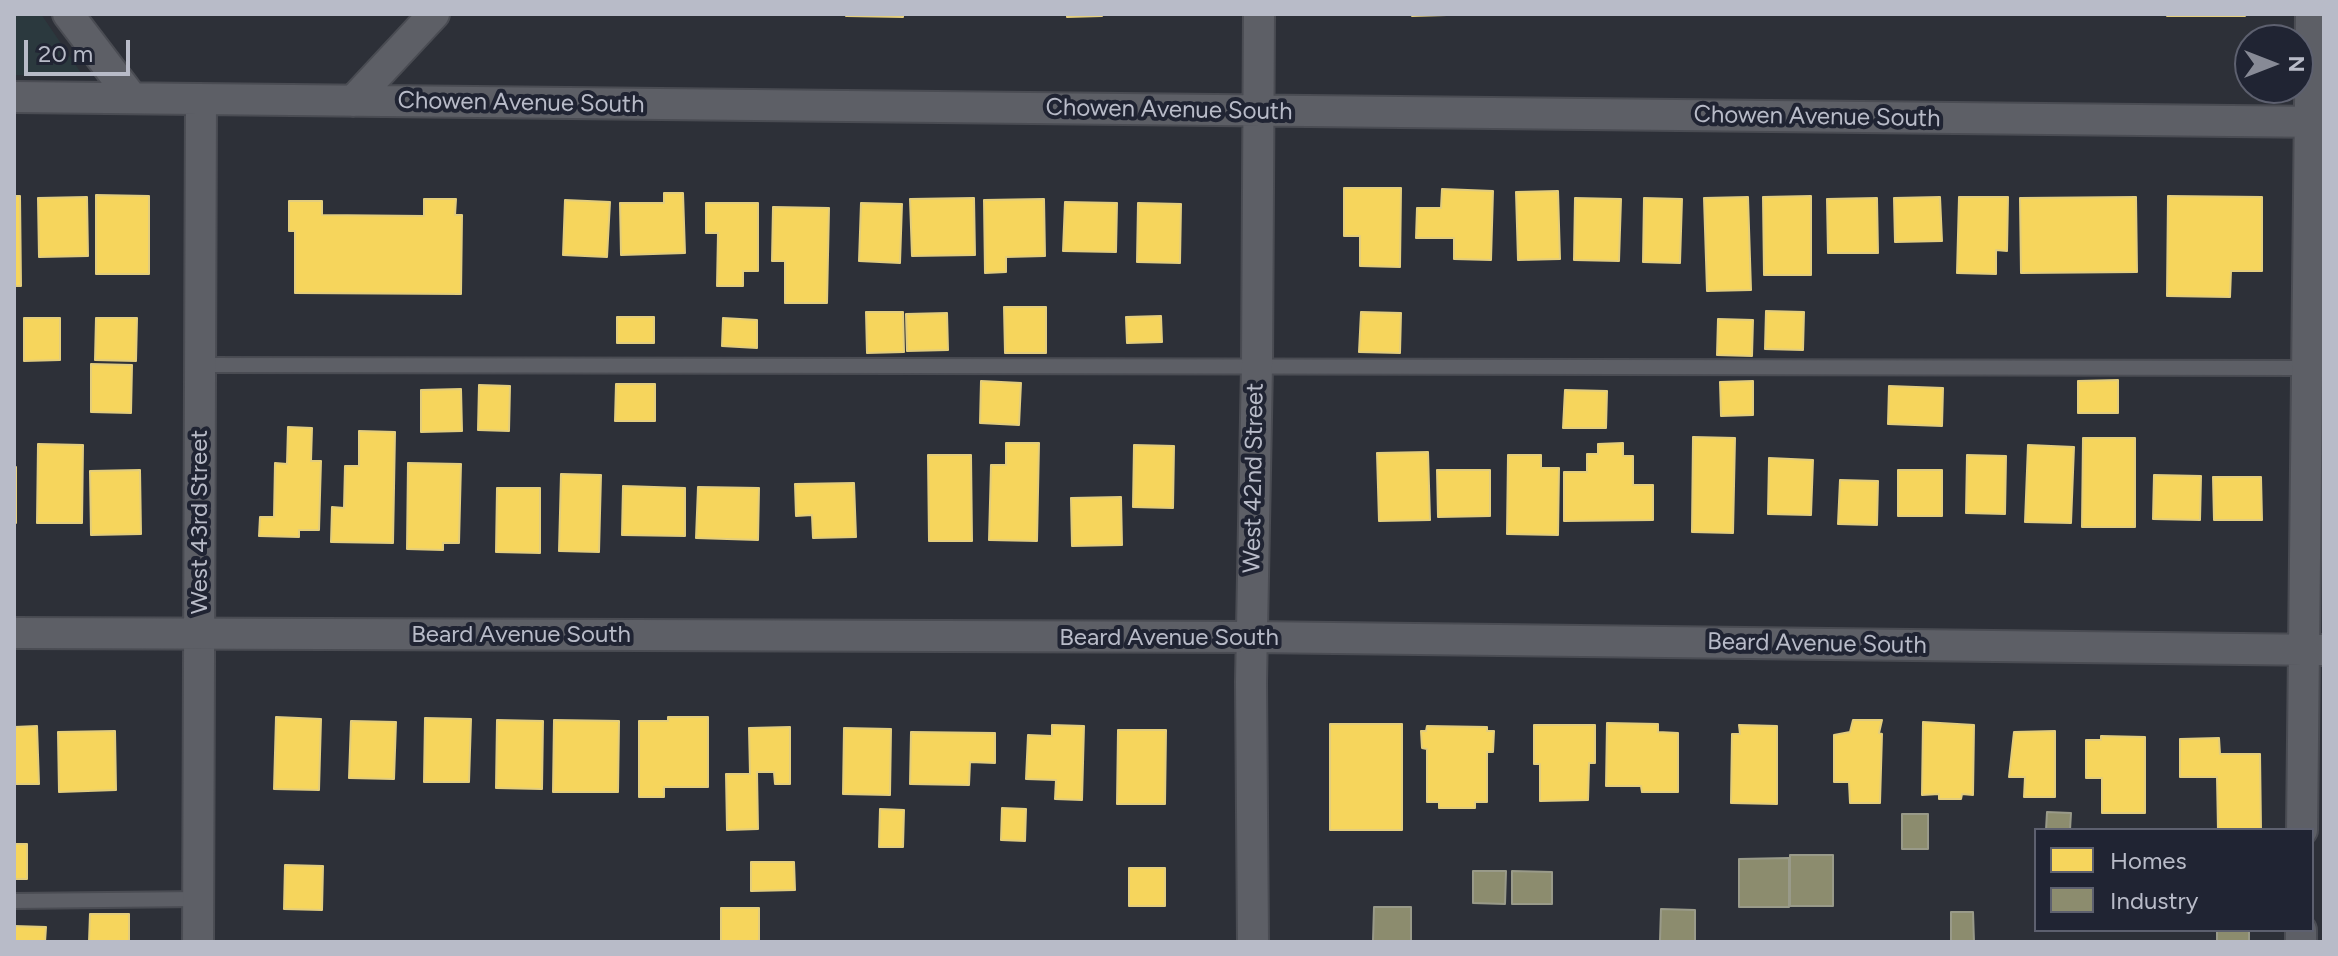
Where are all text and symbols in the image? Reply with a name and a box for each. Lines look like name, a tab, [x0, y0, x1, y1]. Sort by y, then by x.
scale bar	[28, 24, 134, 74]
north arrow	[2234, 24, 2314, 104]
text: 20 m	[38, 39, 93, 68]
text: N	[2283, 55, 2310, 73]
street label: Chowen Avenue South	[397, 86, 645, 120]
street label: Chowen Avenue South	[1045, 93, 1293, 127]
street label: Chowen Avenue South	[1693, 100, 1941, 134]
street label: West 42nd Street	[1238, 383, 1270, 573]
street label: West 43rd Street	[186, 430, 214, 614]
street label: Beard Avenue South	[411, 621, 631, 649]
street label: Beard Avenue South	[1059, 624, 1279, 652]
street label: Beard Avenue South	[1707, 628, 1927, 660]
legend	[2034, 828, 2314, 932]
text: Homes	[2110, 846, 2187, 875]
text: Industry	[2110, 886, 2198, 915]

